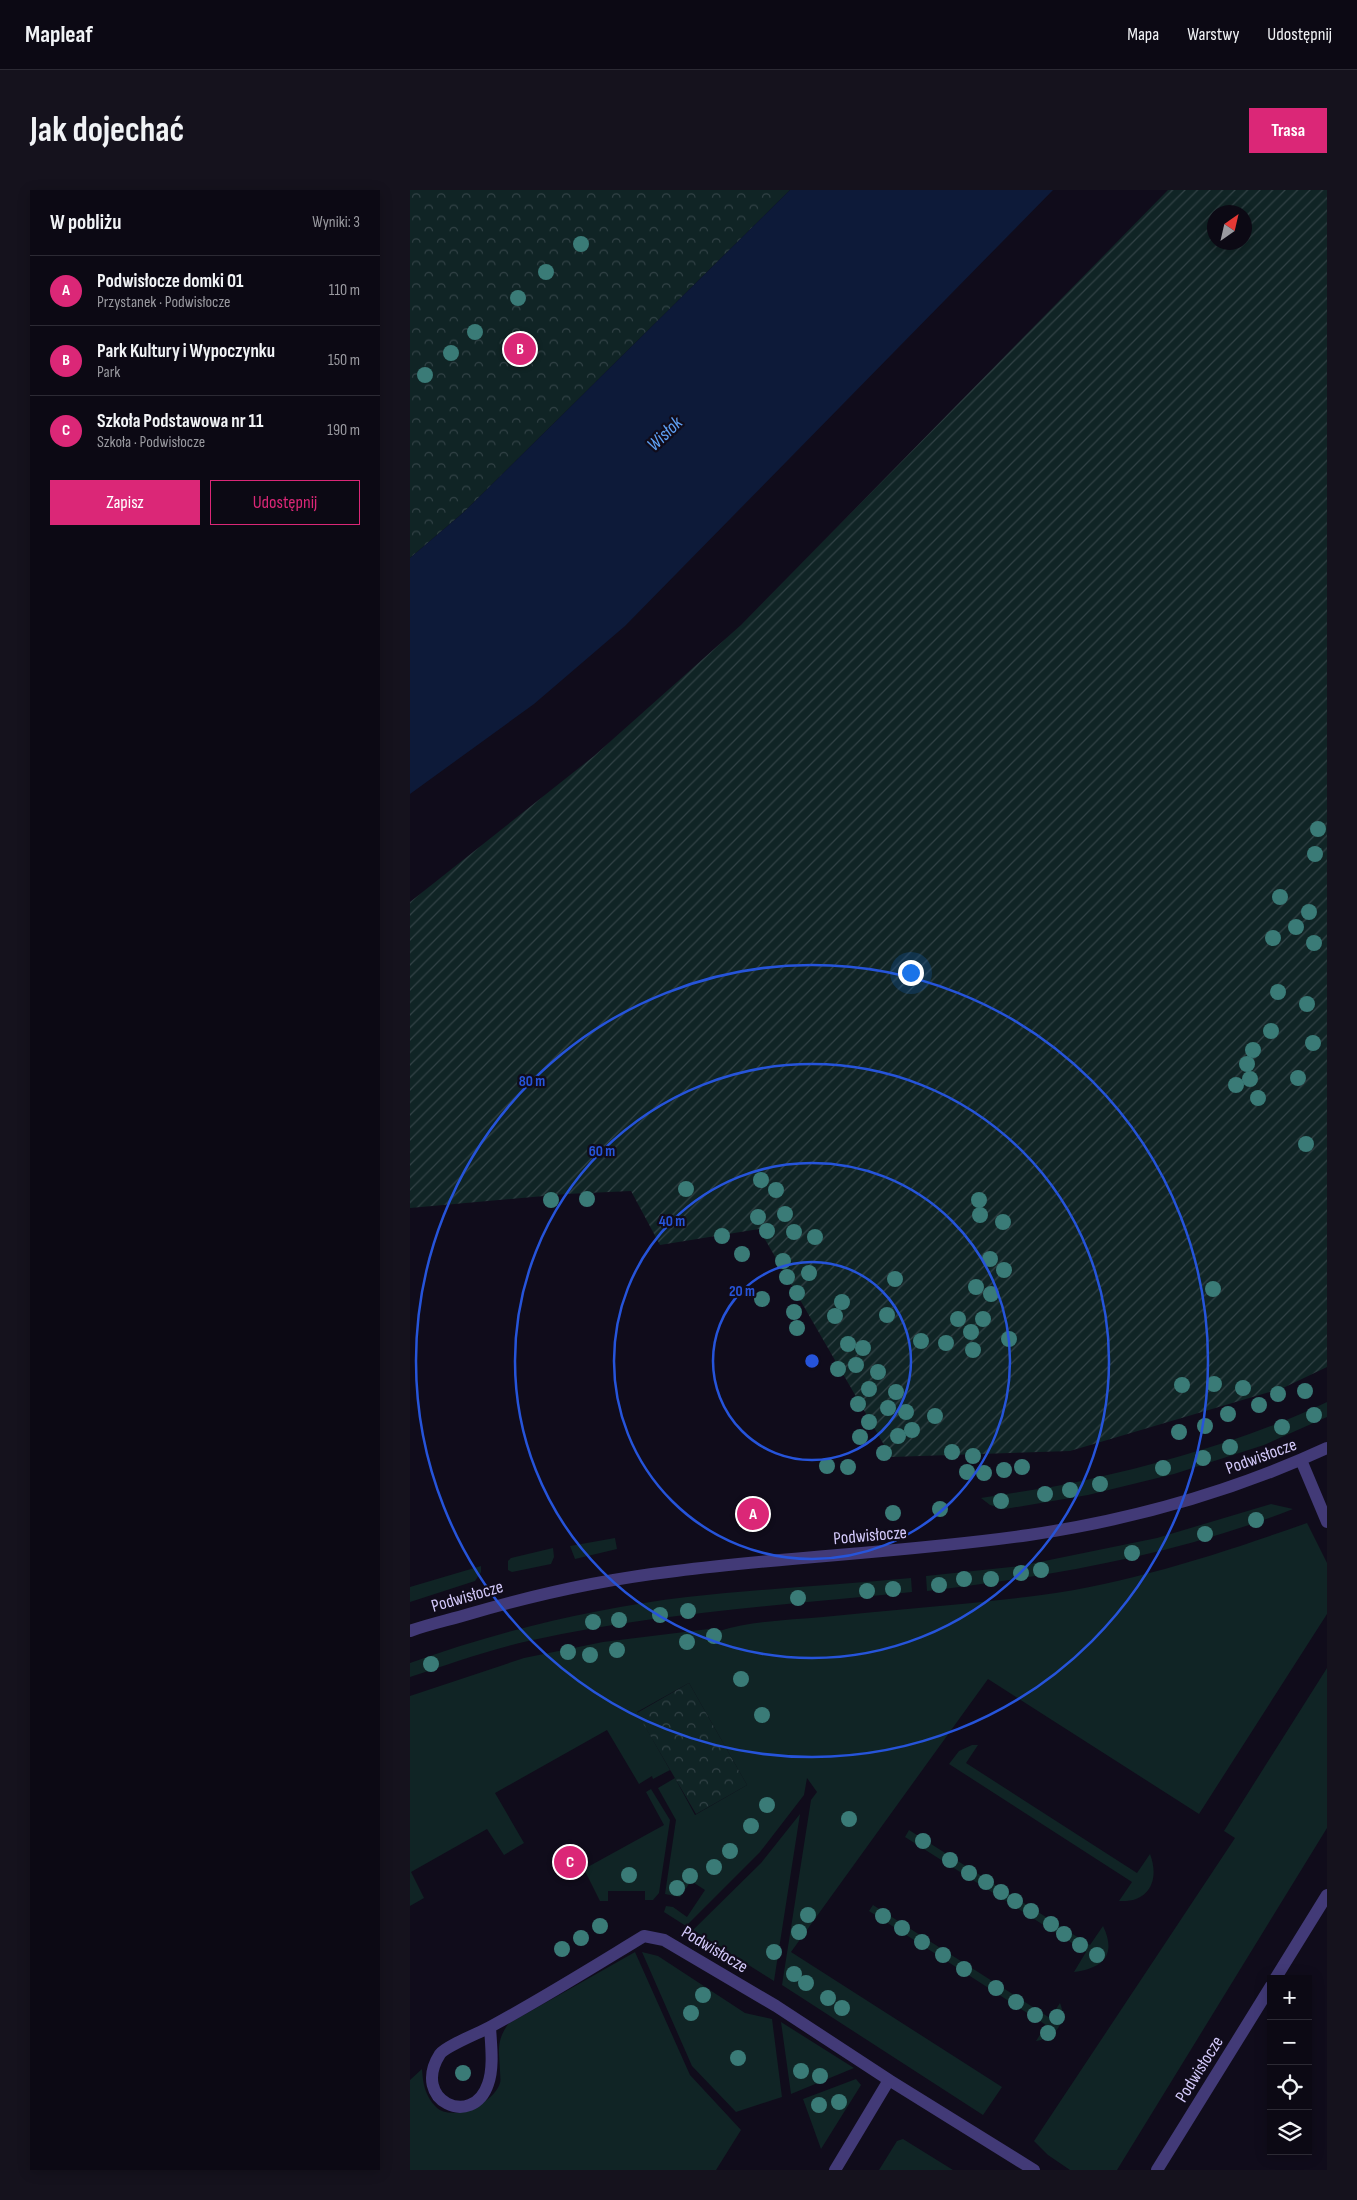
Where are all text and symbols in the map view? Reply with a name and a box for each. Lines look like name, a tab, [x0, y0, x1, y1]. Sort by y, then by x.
text: Mapleaf	[25, 20, 93, 49]
text: Mapa	[1127, 24, 1159, 45]
text: Warstwy	[1187, 24, 1239, 45]
text: Udostępnij	[1267, 24, 1332, 45]
button: Trasa	[1249, 108, 1327, 153]
text: Jak dojechać	[30, 109, 184, 152]
north arrow	[1207, 205, 1252, 250]
text: W pobliżu	[50, 210, 121, 235]
text: Wyniki: 3	[312, 213, 360, 232]
text: Podwisłocze domki 01	[97, 270, 243, 293]
text: A	[62, 281, 70, 300]
text: 110 m	[329, 281, 360, 300]
text: Przystanek · Podwisłocze	[97, 293, 230, 312]
pin: B	[504, 330, 536, 368]
text: Park Kultury i Wypoczynku	[97, 340, 275, 363]
text: B	[62, 351, 70, 370]
text: 150 m	[328, 351, 360, 370]
text: Park	[97, 363, 120, 382]
text: Szkoła Podstawowa nr 11	[97, 410, 263, 433]
water label: Wisłok	[642, 411, 688, 456]
text: C	[62, 421, 70, 440]
text: 190 m	[327, 421, 360, 440]
text: Szkoła · Podwisłocze	[97, 433, 205, 452]
button: Zapisz	[50, 480, 200, 525]
button: Udostępnij	[210, 480, 360, 525]
your location	[898, 960, 924, 986]
text: 80 m	[519, 1072, 545, 1091]
text: 60 m	[589, 1142, 615, 1161]
text: 40 m	[659, 1212, 685, 1231]
text: 20 m	[729, 1282, 755, 1301]
centre of rings	[803, 1352, 821, 1370]
street label: Podwisłocze	[1223, 1434, 1299, 1479]
pin: A	[737, 1495, 769, 1533]
street label: Podwisłocze	[832, 1522, 908, 1549]
street label: Podwisłocze	[429, 1576, 506, 1617]
pin: C	[554, 1843, 586, 1881]
street label: Podwisłocze	[678, 1921, 752, 1977]
map controls	[1267, 1975, 1312, 2155]
button: +	[1267, 1975, 1312, 2020]
button: −	[1267, 2020, 1312, 2065]
street label: Podwisłocze	[1171, 2032, 1228, 2106]
button: locate	[1267, 2065, 1312, 2110]
button: layers	[1267, 2110, 1312, 2155]

